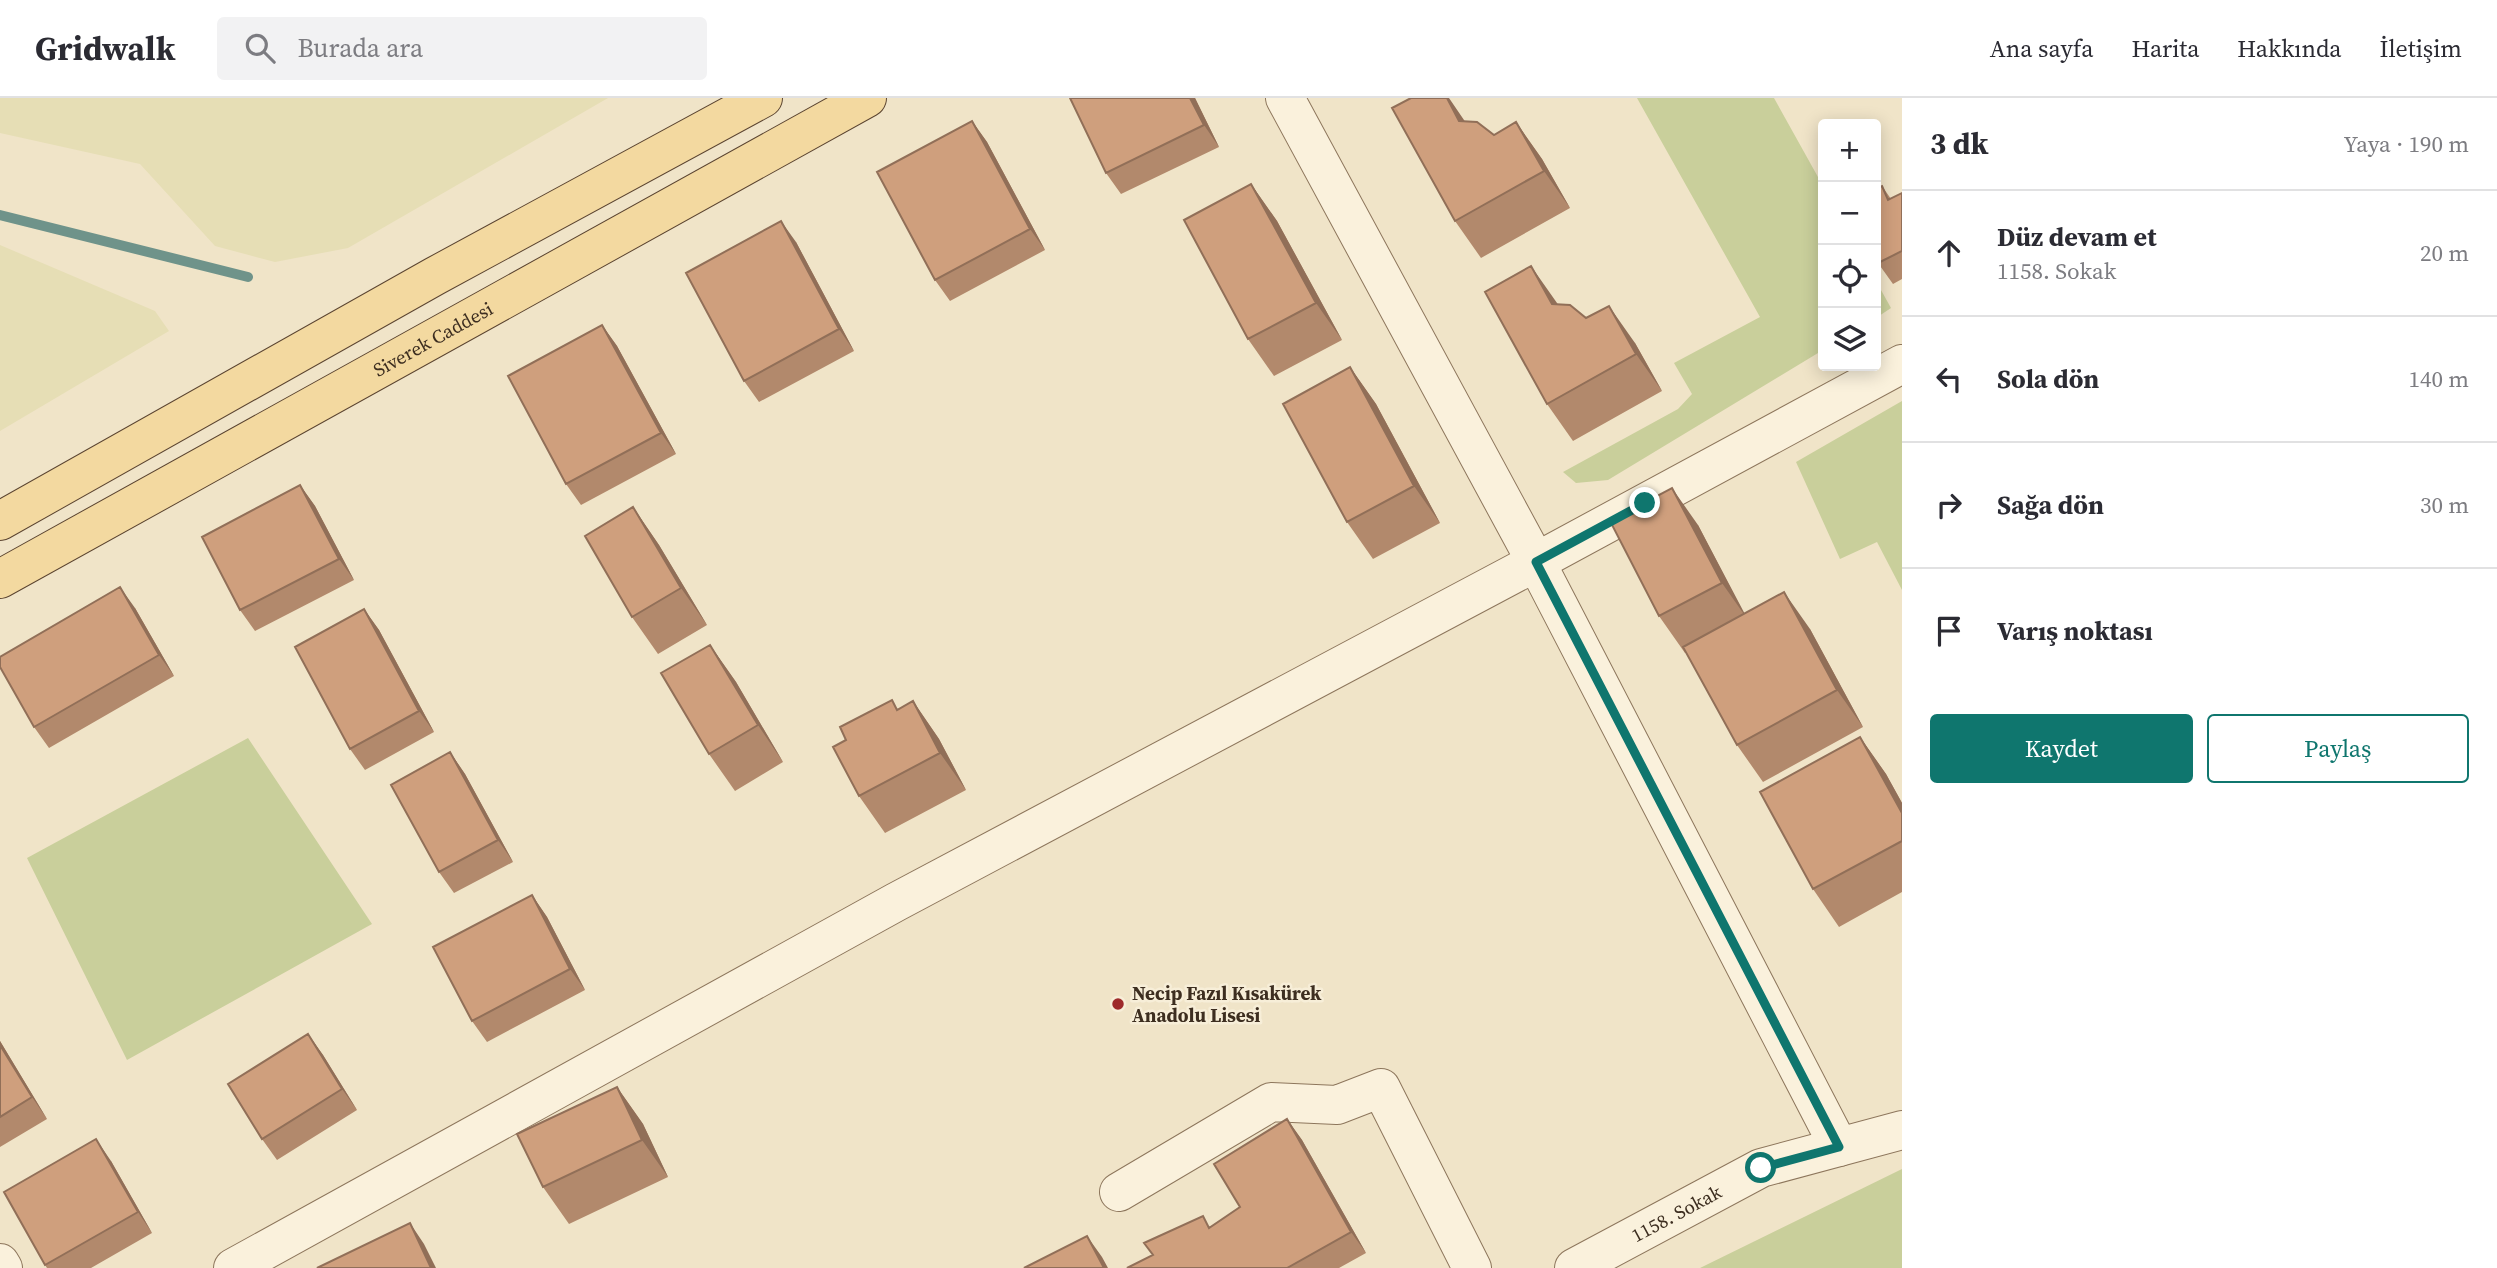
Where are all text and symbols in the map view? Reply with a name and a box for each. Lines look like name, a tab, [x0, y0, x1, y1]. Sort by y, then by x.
search box	[217, 17, 707, 80]
text: Gridwalk	[35, 26, 175, 71]
icon: search	[241, 29, 279, 67]
text: Burada ara	[297, 30, 423, 66]
text: Ana sayfa	[1990, 32, 2094, 65]
text: Harita	[2132, 32, 2199, 65]
text: Hakkında	[2237, 32, 2342, 65]
text: İletişim	[2380, 32, 2462, 65]
map controls	[1818, 119, 1881, 371]
button: +	[1818, 119, 1881, 182]
text: 3 dk	[1930, 123, 1988, 164]
text: Yaya · 190 m	[2343, 128, 2469, 160]
button: −	[1818, 182, 1881, 245]
text: Düz devam et	[1997, 219, 2156, 255]
icon: ahead	[1930, 234, 1968, 272]
text: 20 m	[2420, 237, 2469, 269]
button: locate	[1818, 245, 1881, 308]
text: 1158. Sokak	[1997, 255, 2116, 287]
street label: Siverek Caddesi	[368, 295, 498, 383]
button: layers	[1818, 308, 1881, 371]
icon: left	[1930, 360, 1968, 398]
text: Sola dön	[1997, 361, 2099, 397]
text: 140 m	[2408, 363, 2469, 395]
icon: right	[1930, 486, 1968, 524]
route end	[1629, 487, 1660, 518]
text: Sağa dön	[1997, 487, 2104, 523]
text: 30 m	[2420, 489, 2469, 521]
icon: arrive	[1930, 612, 1968, 650]
text: Varış noktası	[1997, 613, 2153, 649]
button: Kaydet	[1930, 714, 2193, 783]
button: Paylaş	[2207, 714, 2469, 783]
place label: Necip Fazıl Kısakürek Anadolu Lisesi	[1132, 980, 1322, 1028]
marker: Necip Fazıl Kısakürek Anadolu Lisesi	[1110, 996, 1126, 1012]
route start	[1745, 1152, 1776, 1183]
street label: 1158. Sokak	[1627, 1178, 1726, 1248]

